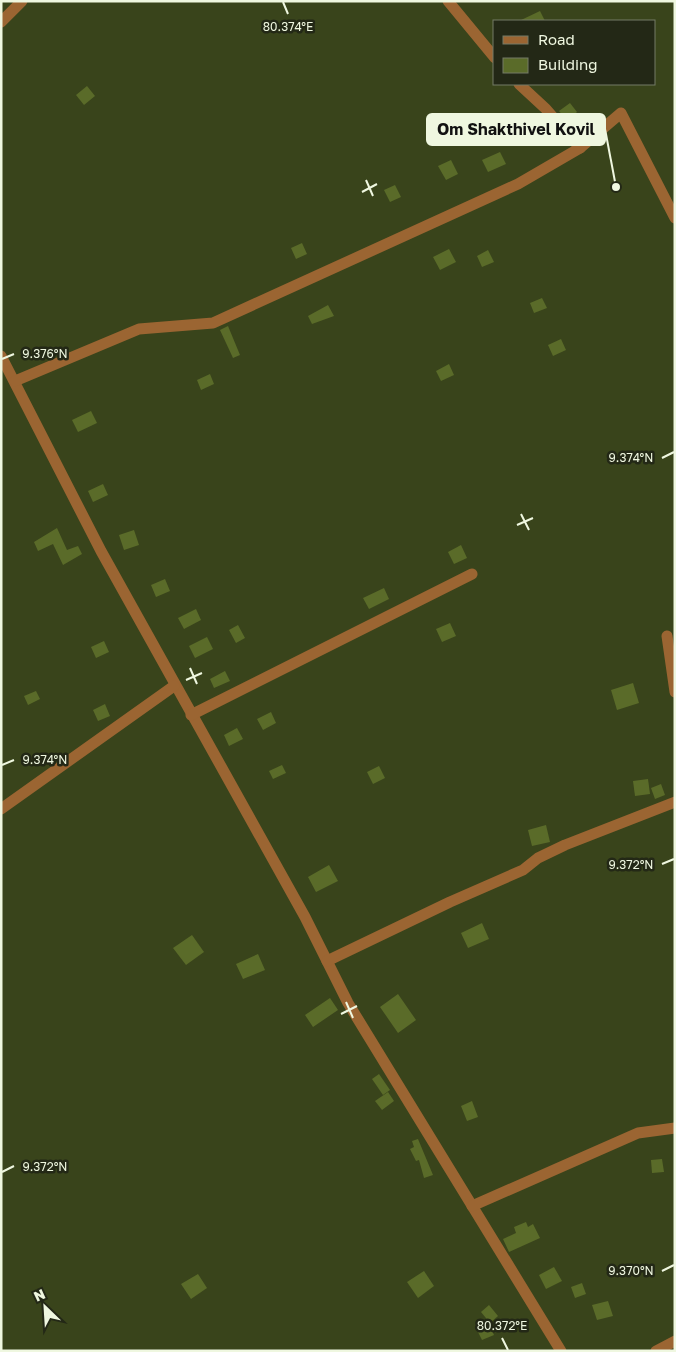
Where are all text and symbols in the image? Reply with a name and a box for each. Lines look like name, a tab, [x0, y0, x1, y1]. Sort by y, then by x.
text: 80.374°E	[263, 19, 313, 34]
legend	[493, 20, 656, 85]
text: Road	[538, 30, 575, 48]
text: Building	[538, 55, 598, 73]
callout: Om Shakthivel Kovil	[427, 114, 605, 145]
text: Om Shakthivel Kovil	[437, 119, 596, 139]
text: 9.376°N	[22, 346, 68, 361]
text: 9.374°N	[609, 450, 653, 465]
text: 9.374°N	[23, 752, 67, 767]
text: 9.372°N	[608, 857, 654, 872]
text: 9.372°N	[22, 1159, 68, 1174]
text: 9.370°N	[608, 1263, 654, 1278]
north arrow	[20, 1282, 70, 1332]
text: N	[31, 1285, 48, 1305]
text: 80.372°E	[477, 1318, 527, 1333]

